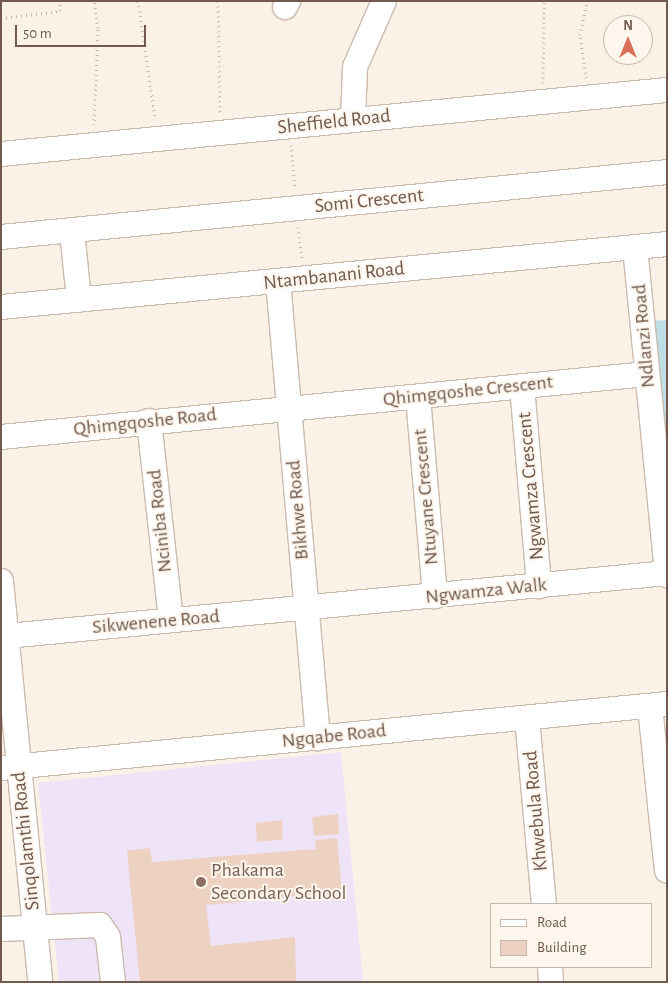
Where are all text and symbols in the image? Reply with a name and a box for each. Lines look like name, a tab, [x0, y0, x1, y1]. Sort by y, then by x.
scale bar	[18, 15, 149, 47]
north arrow	[603, 15, 653, 65]
text: N	[623, 19, 633, 33]
text: 50 m	[23, 26, 52, 41]
street label: Sheffield Road	[276, 104, 392, 140]
street label: Somi Crescent	[313, 183, 425, 219]
street label: Ntambanani Road	[262, 257, 406, 295]
street label: Ndlanzi Road	[628, 283, 660, 389]
street label: Qhimgqoshe Crescent	[382, 370, 554, 412]
street label: Qhimgqoshe Road	[72, 403, 218, 441]
street label: Ngwamza Crescent	[513, 411, 549, 561]
street label: Ntuyane Crescent	[408, 428, 444, 566]
street label: Bikhwe Road	[282, 459, 314, 561]
street label: Nciniba Road	[143, 468, 177, 574]
street label: Ngwamza Walk	[424, 573, 548, 609]
street label: Sikwenene Road	[91, 604, 221, 640]
street label: Ngqabe Road	[281, 719, 387, 753]
street label: Khwebula Road	[519, 750, 553, 872]
street label: Sinqolamthi Road	[7, 770, 45, 912]
place label: Phakama Secondary School	[211, 858, 347, 905]
marker: Phakama Secondary School	[195, 876, 207, 888]
legend	[490, 903, 653, 968]
text: Road	[537, 915, 567, 930]
text: Building	[537, 940, 587, 955]

